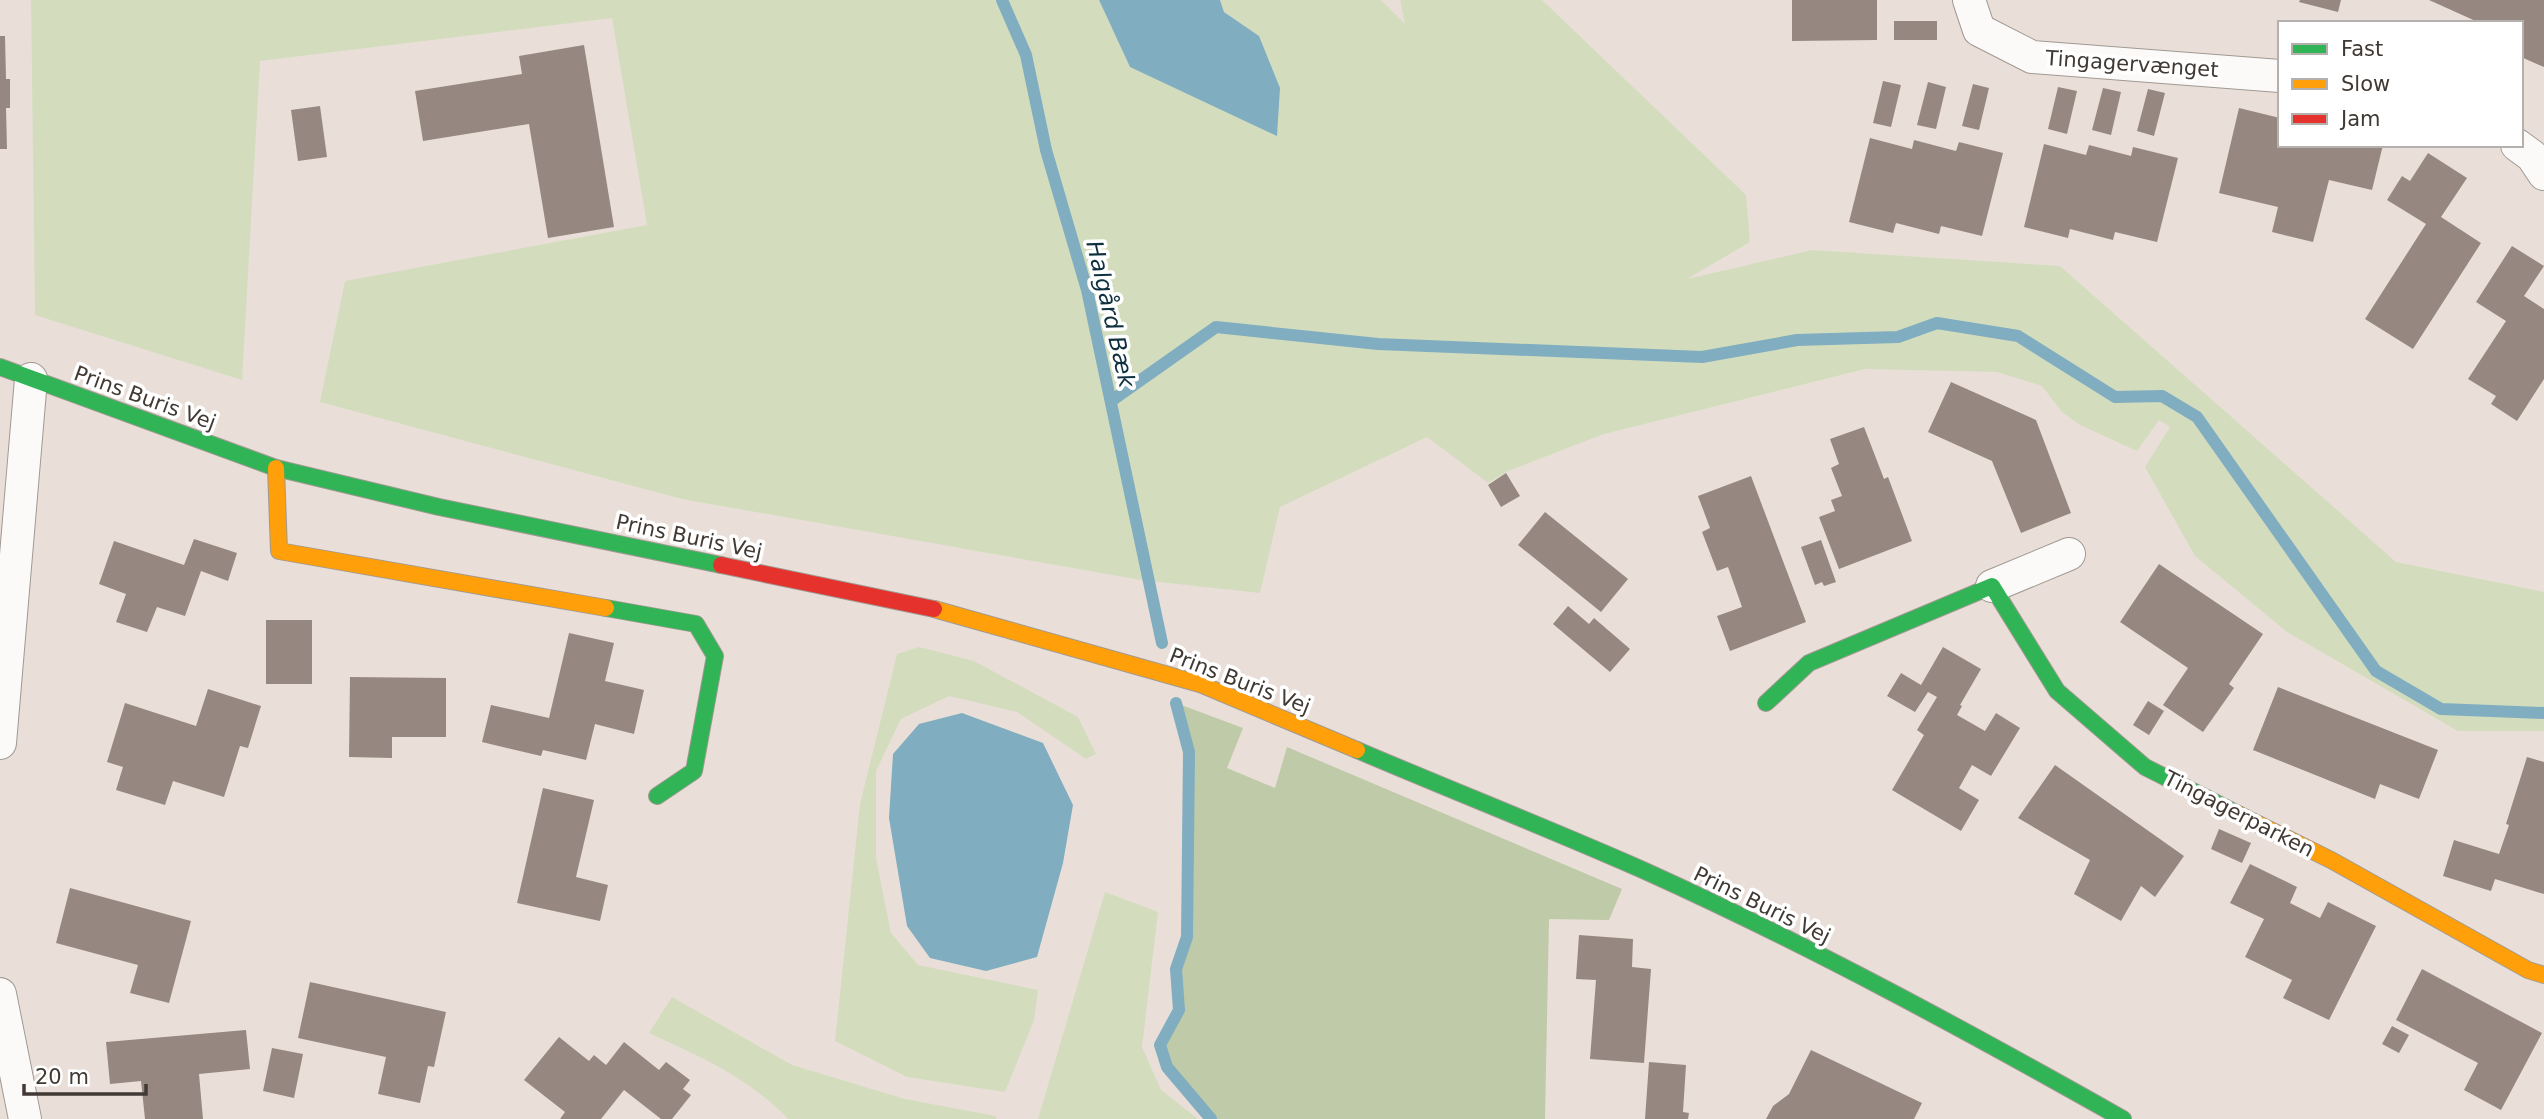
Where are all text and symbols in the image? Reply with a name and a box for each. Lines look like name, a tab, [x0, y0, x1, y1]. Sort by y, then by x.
legend	[2278, 21, 2523, 147]
text: Fast	[2341, 37, 2383, 61]
street label: Tingagervænget	[2044, 46, 2219, 82]
text: Slow	[2341, 72, 2390, 96]
text: Jam	[2339, 107, 2381, 131]
water label: Halgård Bæk	[1081, 238, 1142, 392]
street label: Prins Buris Vej	[71, 361, 219, 435]
street label: Prins Buris Vej	[614, 510, 764, 564]
street label: Prins Buris Vej	[1166, 643, 1314, 719]
street label: Tingagerparken	[2159, 765, 2318, 862]
street label: Prins Buris Vej	[1690, 862, 1834, 948]
scale bar	[24, 1052, 147, 1096]
text: 20 m	[35, 1065, 89, 1089]

